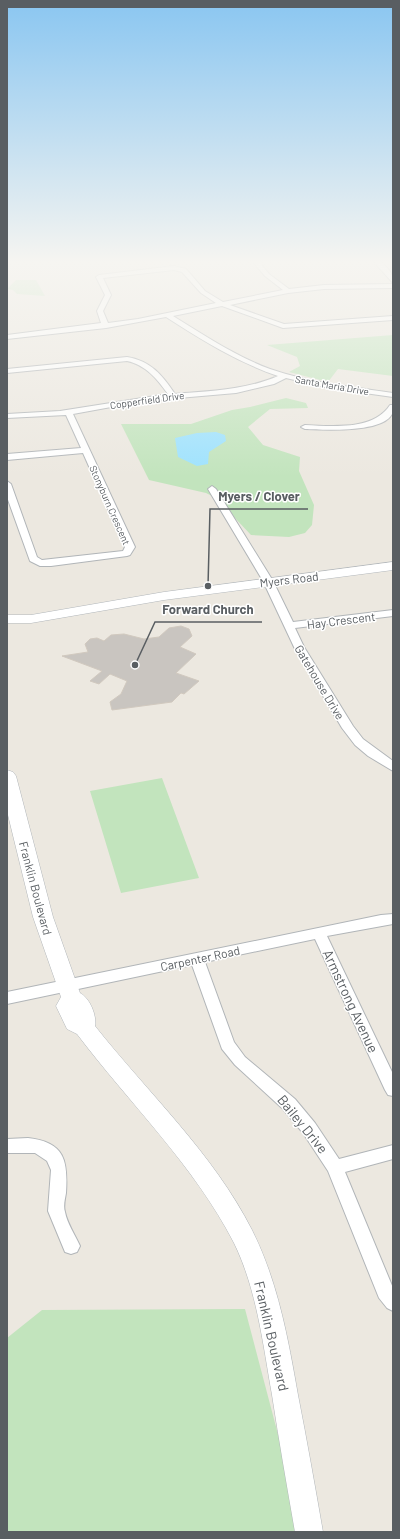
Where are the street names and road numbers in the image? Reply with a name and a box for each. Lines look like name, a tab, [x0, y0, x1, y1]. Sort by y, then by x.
street label: Santa Maria Drive	[294, 373, 370, 397]
street label: Copperfield Drive	[109, 389, 185, 411]
street label: Stonyburn Crescent	[87, 463, 133, 547]
street label: Myers Road	[259, 568, 319, 590]
street label: Hay Crescent	[306, 609, 376, 631]
street label: Gatehouse Drive	[292, 642, 348, 722]
street label: Franklin Boulevard	[17, 840, 55, 936]
street label: Carpenter Road	[159, 943, 241, 973]
street label: Armstrong Avenue	[320, 947, 382, 1055]
street label: Bailey Drive	[274, 1091, 332, 1157]
street label: Franklin Boulevard	[251, 1279, 293, 1393]

